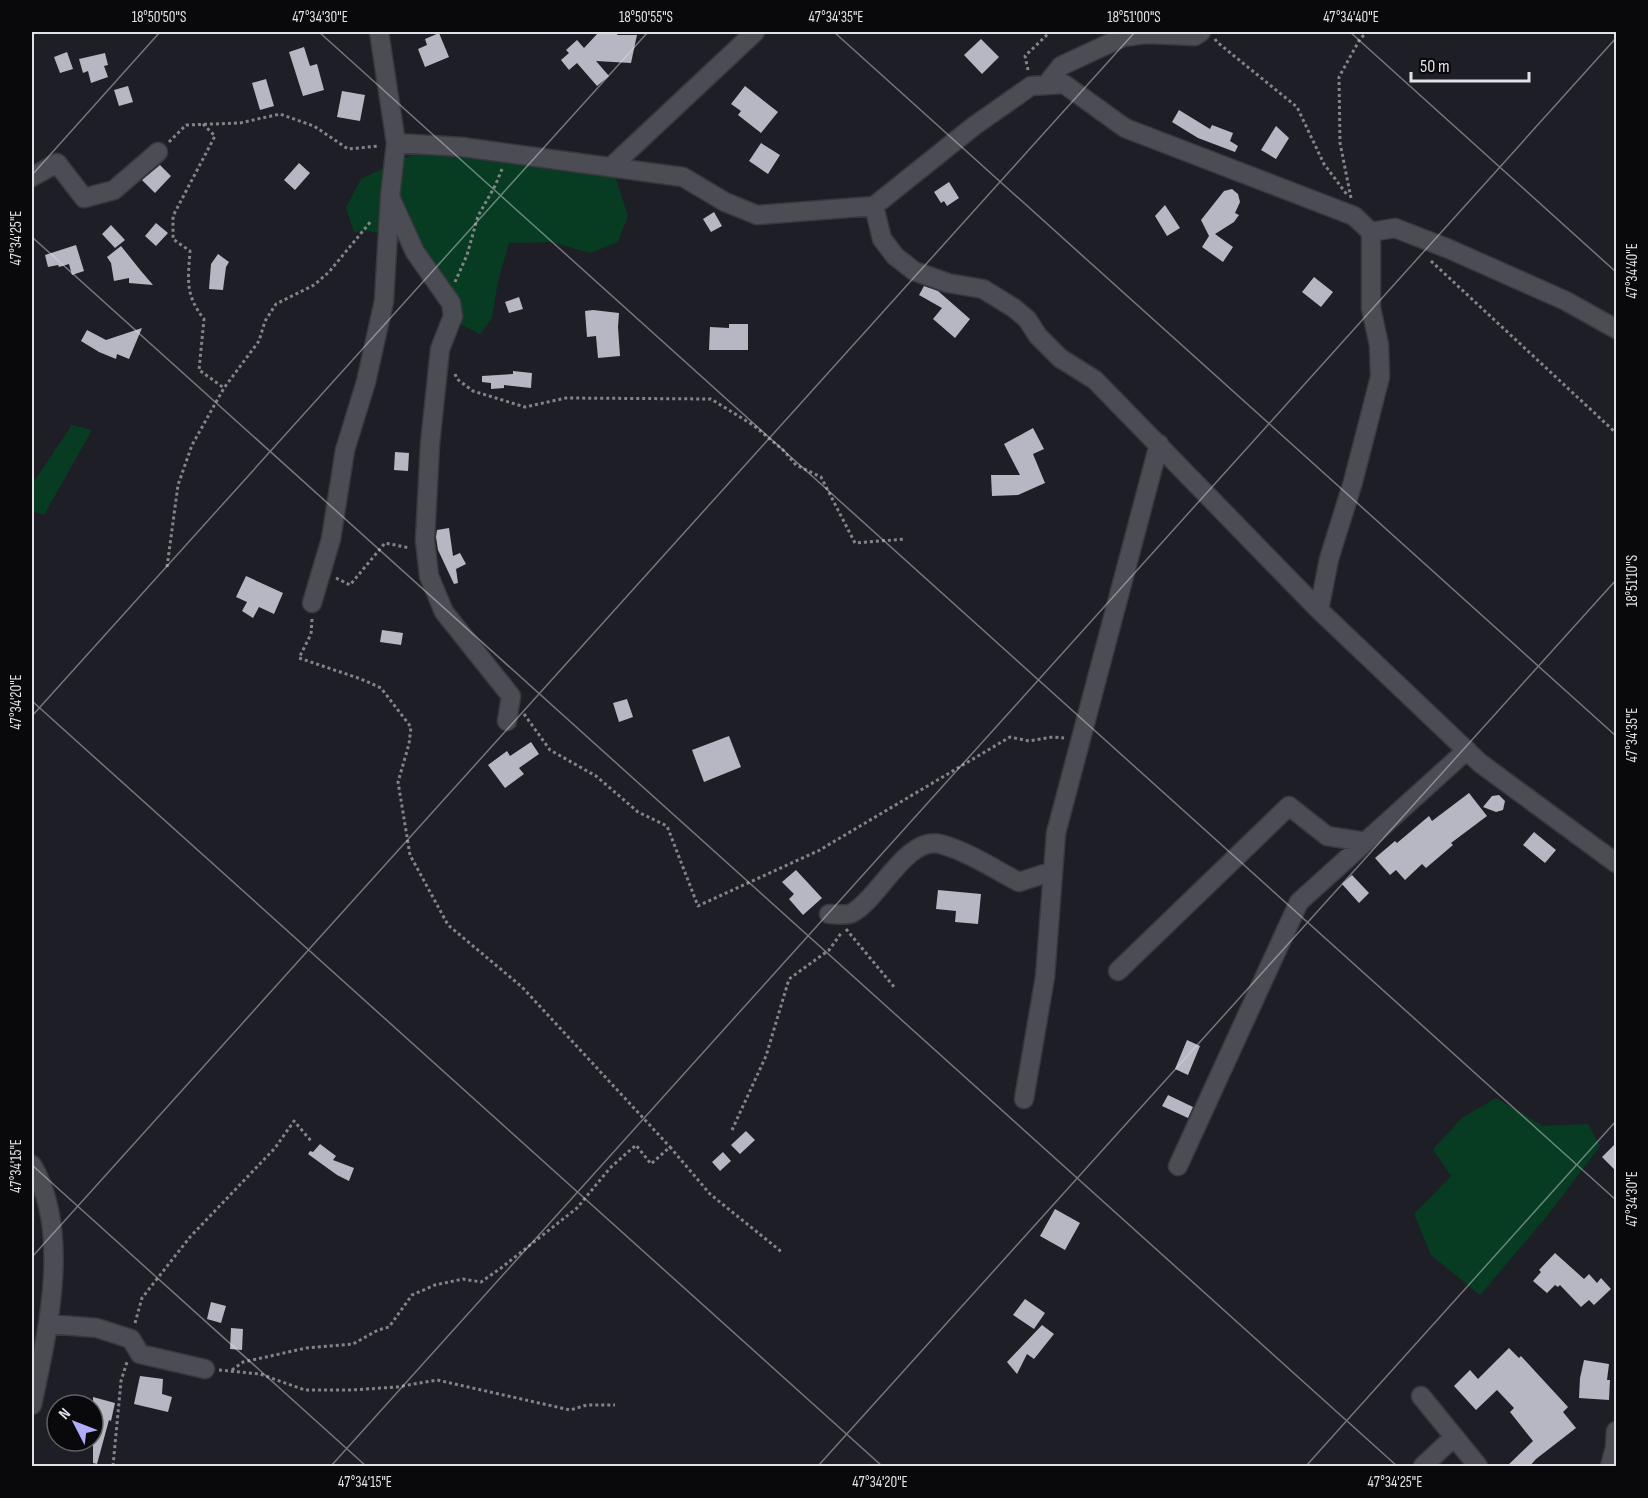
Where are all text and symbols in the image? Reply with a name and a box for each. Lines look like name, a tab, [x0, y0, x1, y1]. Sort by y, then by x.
text: 18°50'50"S	[132, 8, 186, 27]
text: 47°34'30"E	[292, 8, 348, 27]
text: 18°50'55"S	[619, 8, 673, 27]
text: 47°34'35"E	[809, 8, 864, 27]
text: 18°51'00"S	[1107, 8, 1161, 27]
text: 47°34'40"E	[1323, 8, 1379, 27]
scale bar	[1411, 45, 1530, 83]
text: 50 m	[1420, 56, 1450, 77]
text: 47°34'25"E	[7, 211, 26, 265]
text: 47°34'40"E	[1623, 243, 1642, 299]
text: 18°51'10"S	[1623, 555, 1642, 607]
text: 47°34'20"E	[7, 674, 26, 730]
text: 47°34'35"E	[1623, 708, 1642, 763]
text: 47°34'15"E	[7, 1139, 26, 1193]
text: 47°34'30"E	[1623, 1171, 1642, 1227]
north arrow	[45, 1393, 105, 1453]
text: N	[55, 1404, 75, 1423]
text: 47°34'15"E	[338, 1473, 392, 1492]
text: 47°34'20"E	[852, 1473, 908, 1492]
text: 47°34'25"E	[1368, 1473, 1422, 1492]

